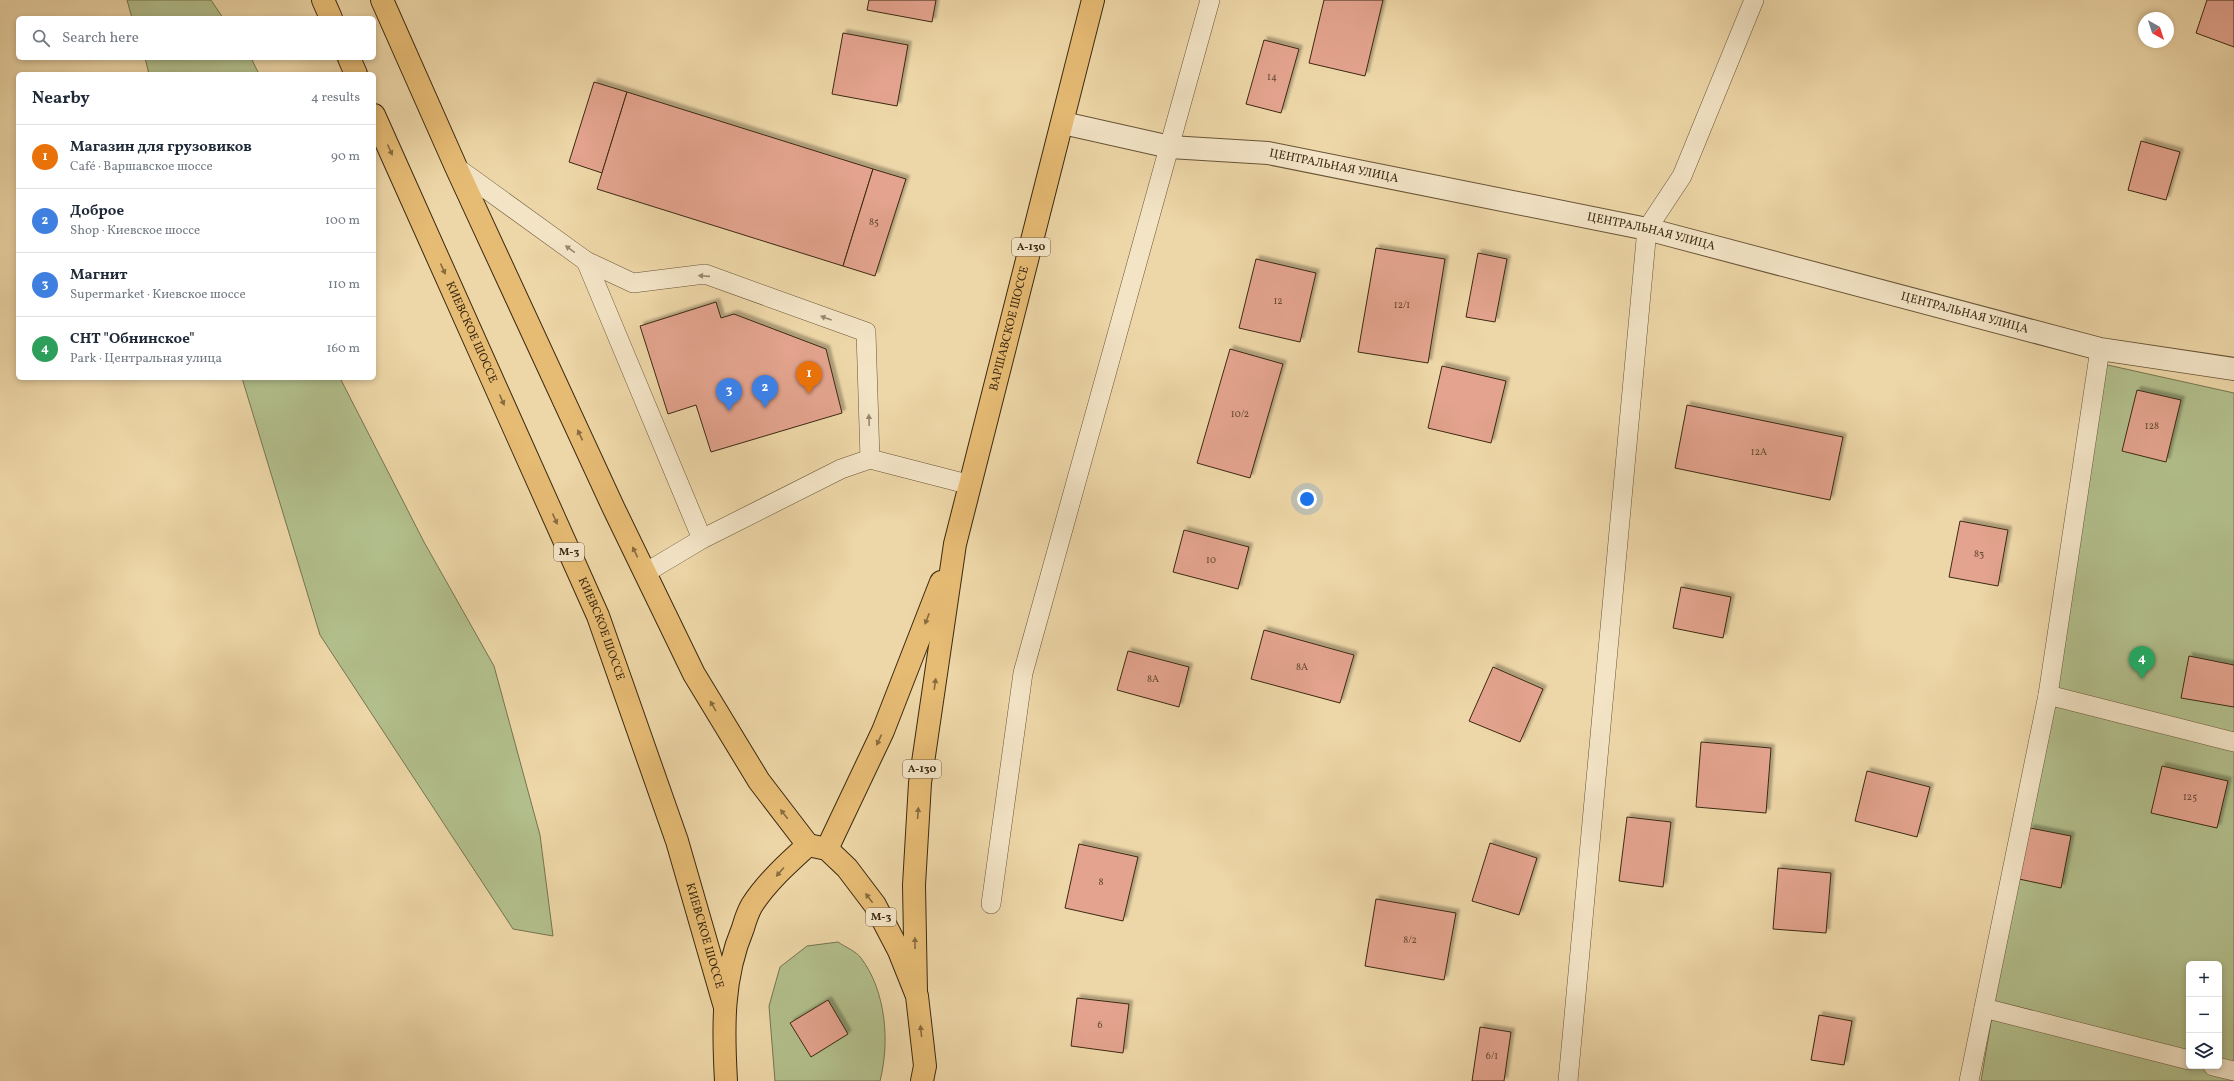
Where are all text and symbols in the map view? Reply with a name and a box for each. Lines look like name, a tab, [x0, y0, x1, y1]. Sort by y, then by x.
north arrow	[2138, 12, 2174, 48]
search box	[16, 16, 376, 60]
icon: search	[30, 27, 52, 49]
text: Search here	[62, 28, 139, 49]
house number: 14	[1267, 70, 1277, 84]
text: Nearby	[32, 87, 90, 110]
text: 4 results	[311, 89, 360, 107]
text: Магазин для грузовиков	[70, 137, 252, 158]
one-way arrow	[387, 145, 393, 156]
street label: ЦЕНТРАЛЬНАЯ УЛИЦА	[1268, 145, 1400, 187]
text: 1	[42, 148, 48, 166]
text: 90 m	[331, 148, 360, 166]
text: Café · Варшавское шоссе	[70, 158, 213, 176]
text: Доброе	[70, 201, 124, 222]
street label: ЦЕНТРАЛЬНАЯ УЛИЦА	[1586, 209, 1718, 255]
text: 2	[42, 212, 48, 230]
text: 100 m	[325, 212, 360, 230]
house number: 85	[869, 215, 879, 229]
text: Shop · Киевское шоссе	[70, 222, 200, 240]
road number: А-130	[1012, 238, 1050, 256]
one-way arrow	[564, 245, 575, 253]
one-way arrow	[440, 263, 446, 274]
street label: ВАРШАВСКОЕ ШОССЕ	[986, 264, 1033, 393]
text: Магнит	[70, 265, 127, 286]
one-way arrow	[698, 272, 710, 279]
text: 3	[42, 276, 48, 294]
text: 110 m	[328, 276, 360, 294]
street label: КИЕВСКОЕ ШОССЕ	[441, 279, 501, 386]
text: Supermarket · Киевское шоссе	[70, 286, 246, 304]
street label: ЦЕНТРАЛЬНАЯ УЛИЦА	[1899, 289, 2031, 338]
house number: 12	[1273, 294, 1283, 308]
house number: 12/1	[1394, 298, 1410, 312]
one-way arrow	[820, 315, 832, 321]
text: СНТ "Обнинское"	[70, 329, 195, 350]
text: 4	[41, 340, 49, 358]
text: 160 m	[326, 340, 360, 358]
text: Park · Центральная улица	[70, 350, 222, 368]
pin: 1	[796, 361, 822, 394]
pin: 2	[752, 375, 778, 408]
pin: 3	[716, 378, 742, 411]
one-way arrow	[499, 395, 505, 406]
house number: 10/2	[1231, 407, 1249, 421]
one-way arrow	[866, 413, 872, 426]
house number: 128	[2145, 419, 2159, 433]
one-way arrow	[577, 429, 583, 440]
house number: 12А	[1751, 445, 1767, 459]
your location	[1297, 489, 1317, 509]
one-way arrow	[552, 513, 558, 525]
road number: М-3	[554, 543, 584, 561]
one-way arrow	[632, 547, 638, 558]
house number: 83	[1974, 547, 1984, 561]
house number: 10	[1206, 553, 1216, 567]
street label: КИЕВСКОЕ ШОССЕ	[574, 575, 628, 683]
one-way arrow	[923, 614, 929, 626]
pin: 4	[2129, 646, 2155, 679]
house number: 8А	[1296, 660, 1308, 674]
house number: 8А	[1147, 672, 1159, 686]
one-way arrow	[932, 678, 938, 690]
one-way arrow	[709, 700, 716, 712]
one-way arrow	[876, 735, 882, 746]
road number: А-130	[903, 760, 941, 778]
house number: 125	[2183, 790, 2197, 804]
one-way arrow	[915, 807, 922, 819]
one-way arrow	[780, 809, 789, 820]
one-way arrow	[775, 867, 784, 877]
house number: 8	[1098, 875, 1104, 889]
street label: КИЕВСКОЕ ШОССЕ	[682, 881, 727, 991]
one-way arrow	[865, 892, 874, 903]
road number: М-3	[866, 908, 896, 926]
house number: 8/2	[1403, 933, 1417, 947]
one-way arrow	[912, 936, 918, 949]
map controls	[2186, 961, 2222, 1069]
button: +	[2186, 961, 2222, 997]
button: −	[2186, 997, 2222, 1033]
house number: 6	[1097, 1018, 1103, 1032]
one-way arrow	[917, 1025, 924, 1037]
button: layers	[2186, 1033, 2222, 1069]
house number: 6/1	[1486, 1049, 1498, 1063]

